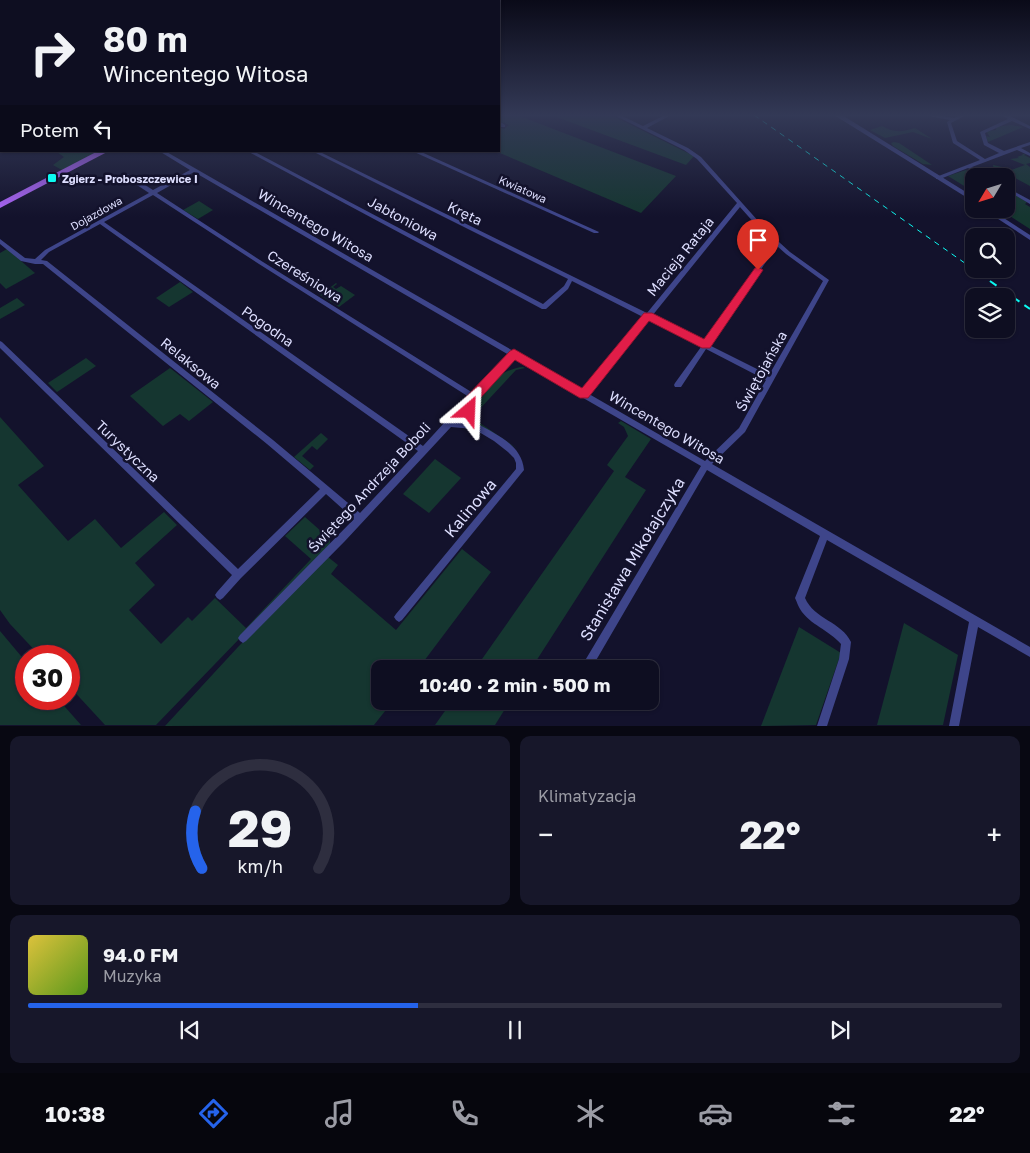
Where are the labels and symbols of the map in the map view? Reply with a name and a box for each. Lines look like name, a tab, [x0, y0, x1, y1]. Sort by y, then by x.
north arrow	[965, 168, 1015, 218]
marker: Zgierz - Proboszczewice I	[46, 172, 58, 184]
place label: Zgierz - Proboszczewice I	[62, 172, 198, 185]
street label: Kwiatowa	[497, 173, 549, 205]
street label: Wincentego Witosa	[255, 185, 377, 265]
street label: Jabłoniowa	[365, 192, 441, 244]
street label: Dojazdowa	[68, 193, 124, 233]
street label: Kręta	[445, 197, 485, 229]
street label: Macieja Rataja	[643, 213, 717, 299]
pin	[737, 219, 779, 270]
street label: Czereśniowa	[264, 246, 346, 306]
street label: Pogodna	[239, 302, 297, 350]
street label: Świętojańska	[732, 328, 790, 414]
street label: Relaksowa	[157, 334, 225, 392]
position arrow	[442, 384, 494, 436]
street label: Wincentego Witosa	[606, 387, 728, 467]
street label: Turystyczna	[93, 416, 163, 486]
street label: Świętego Andrzeja Boboli	[304, 418, 434, 556]
street label: Stanisława Mikołajczyka	[575, 474, 689, 644]
street label: Kalinowa	[440, 475, 500, 541]
speed limit sign: 30	[15, 645, 80, 710]

